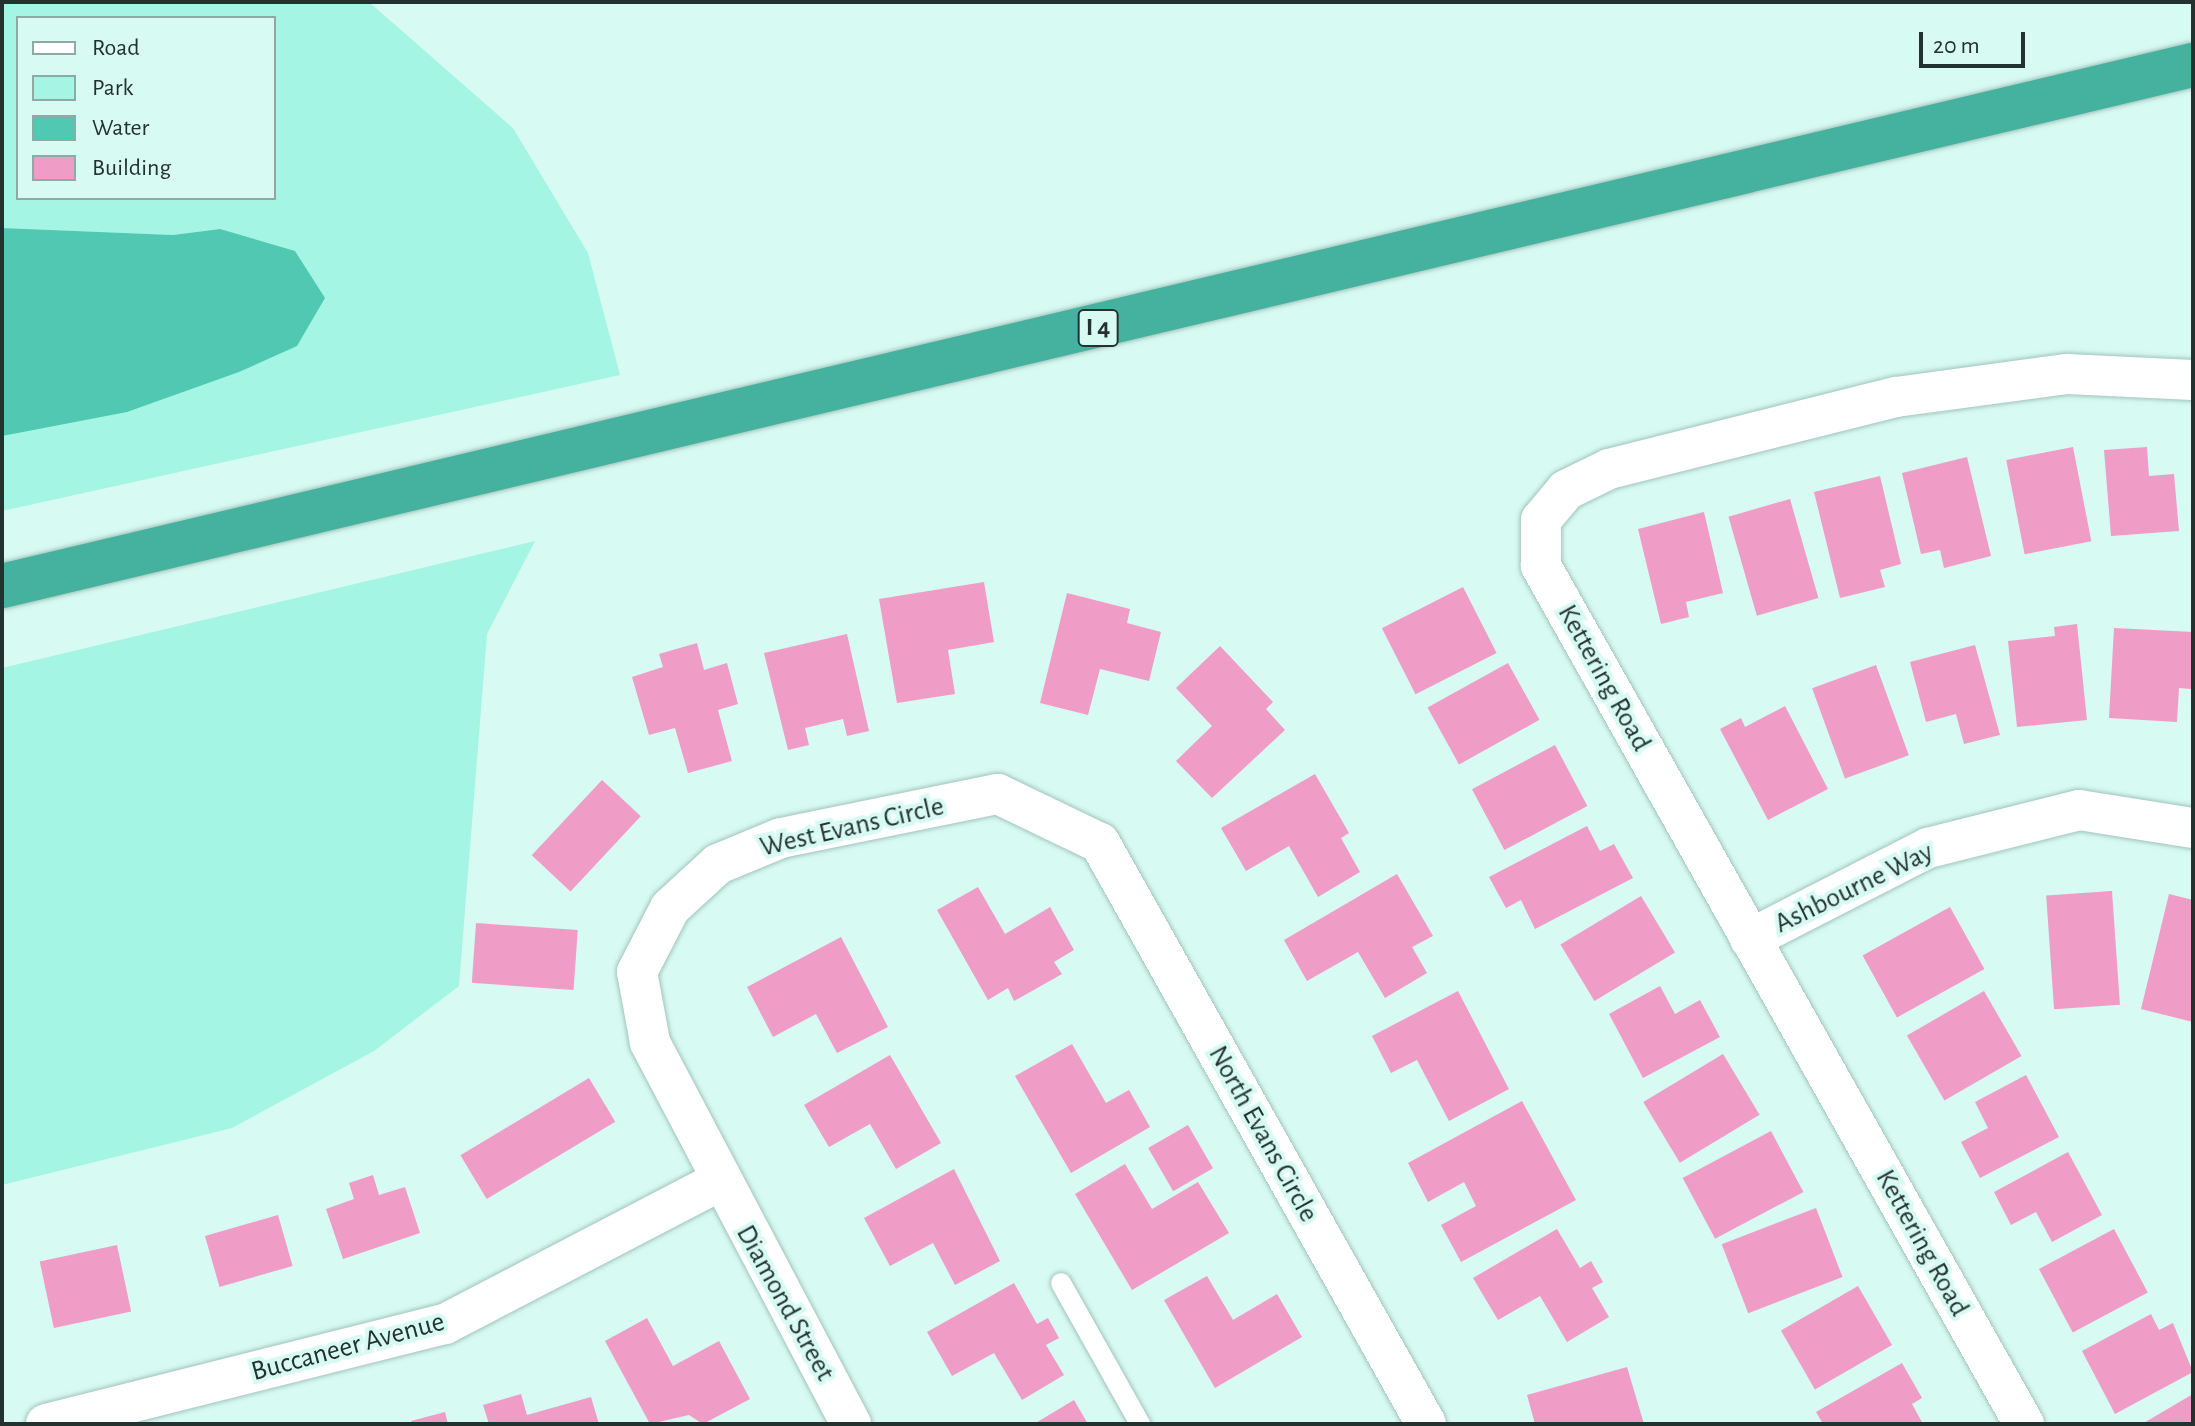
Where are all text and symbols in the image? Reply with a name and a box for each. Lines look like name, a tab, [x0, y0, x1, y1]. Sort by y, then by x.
legend	[16, 16, 276, 200]
scale bar	[1923, 16, 2029, 66]
text: 20 m	[1933, 34, 1980, 58]
text: Road	[92, 36, 140, 60]
text: Park	[92, 76, 133, 100]
text: Water	[92, 116, 149, 140]
text: Building	[92, 156, 171, 180]
road number: I 4	[1076, 306, 1120, 350]
street label: Kettering Road	[1550, 599, 1658, 757]
street label: West Evans Circle	[757, 790, 947, 864]
street label: Ashbourne Way	[1769, 835, 1939, 941]
street label: North Evans Circle	[1201, 1040, 1325, 1228]
street label: Kettering Road	[1868, 1164, 1976, 1322]
street label: Diamond Street	[728, 1219, 842, 1387]
street label: Buccaneer Avenue	[248, 1305, 448, 1389]

